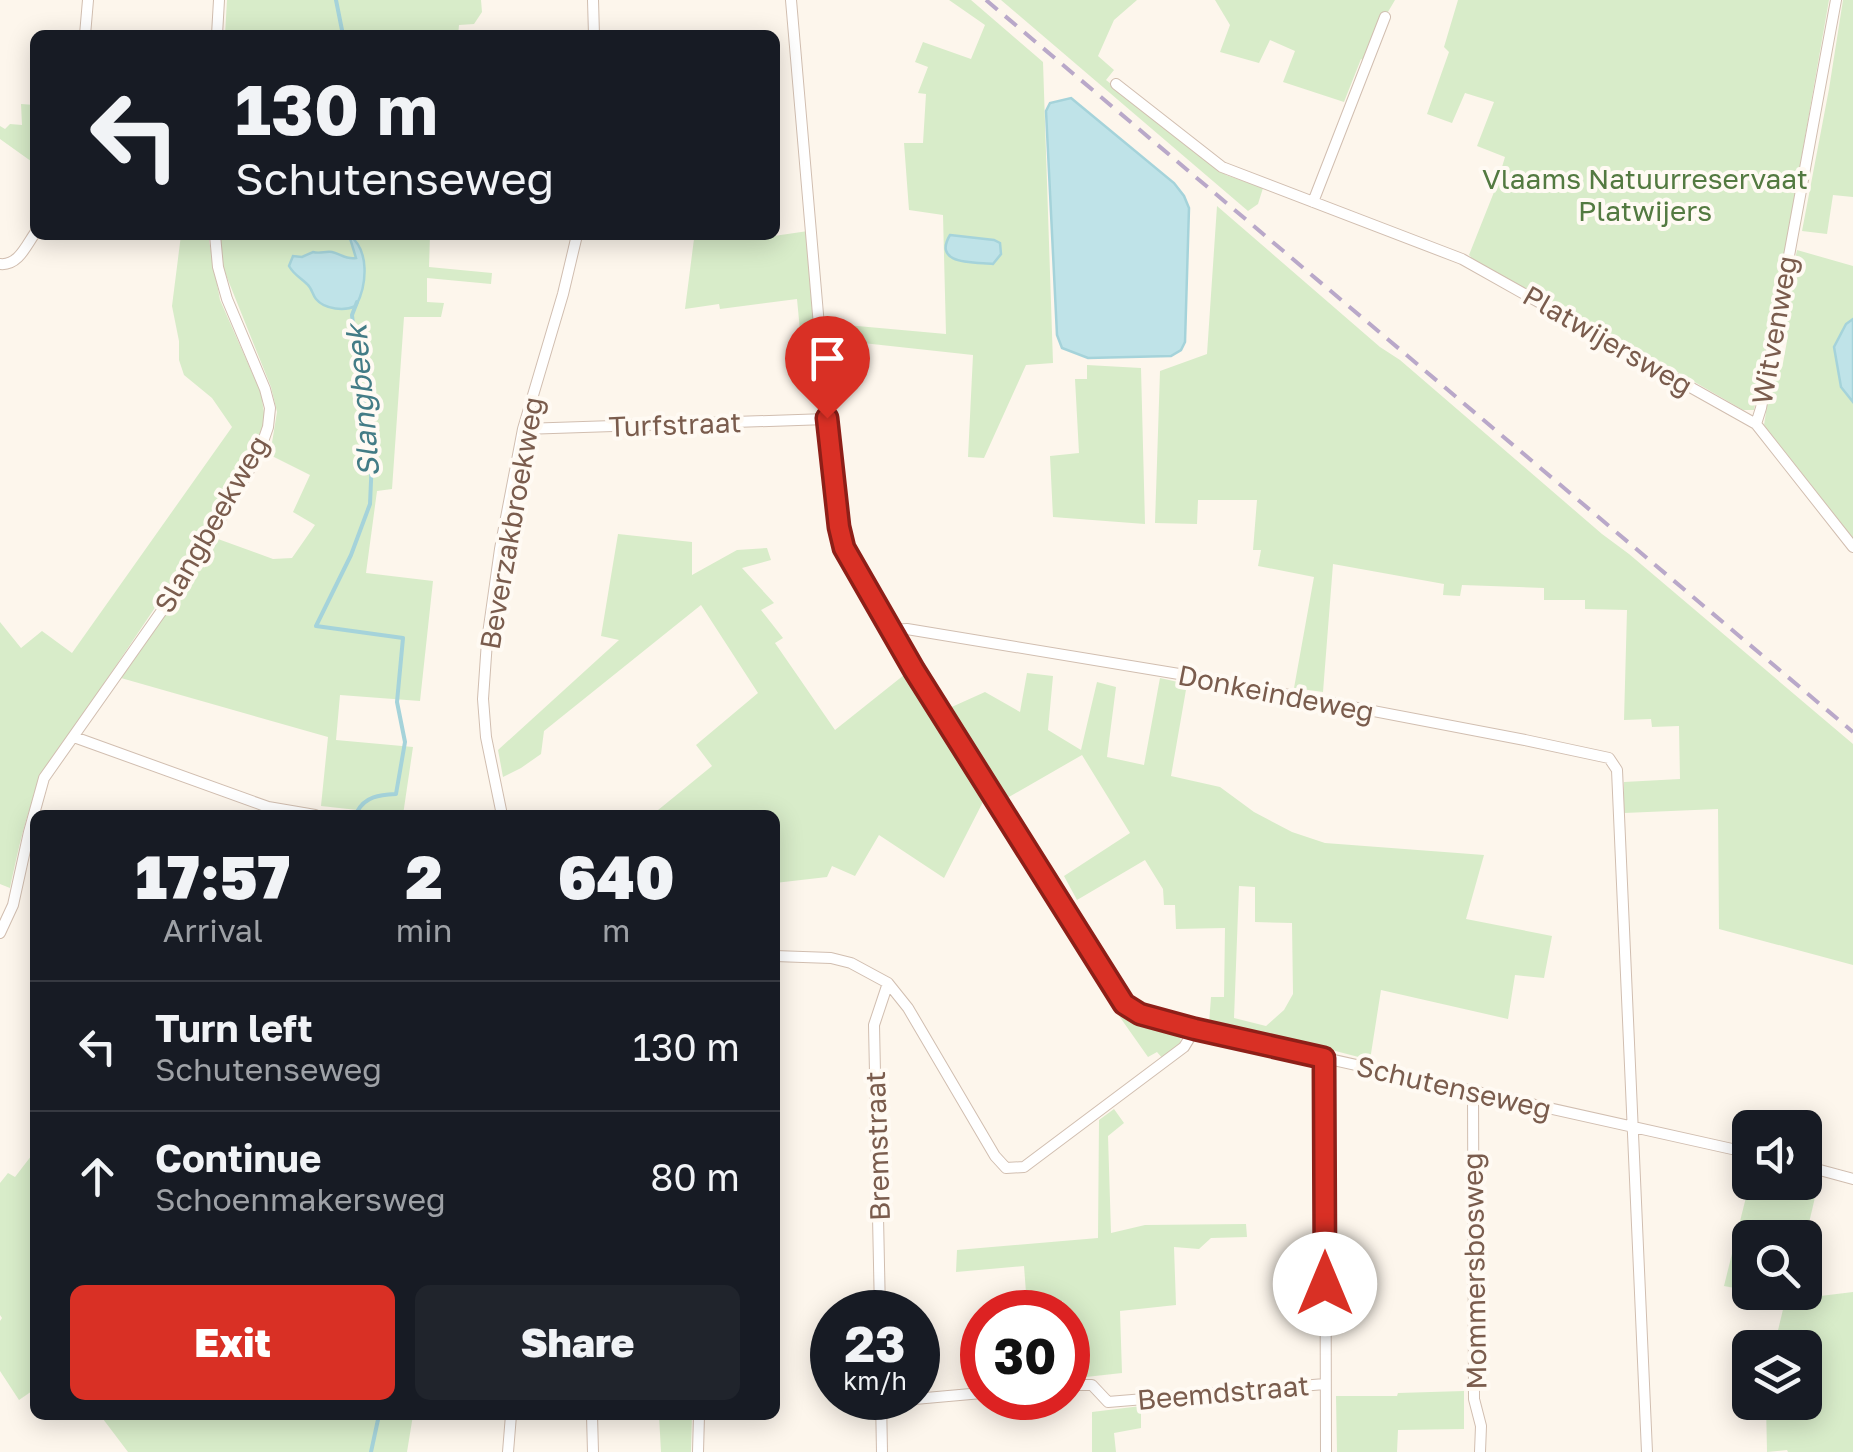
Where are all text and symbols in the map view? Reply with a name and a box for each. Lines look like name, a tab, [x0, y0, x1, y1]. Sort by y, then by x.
text: 130 m	[235, 66, 438, 150]
icon: left	[70, 70, 200, 200]
text: Schutenseweg	[235, 151, 554, 205]
park label: Vlaams Natuurreservaat Platwijers	[1482, 162, 1808, 227]
street label: Witvenweg	[1745, 253, 1803, 407]
street label: Platwijersweg	[1518, 278, 1698, 402]
pin	[785, 316, 870, 419]
water label: Slangbeek	[337, 320, 387, 479]
icon: arrive	[800, 331, 855, 386]
street label: Beverzakbroekweg	[473, 394, 549, 652]
street label: Turfstraat	[608, 405, 742, 443]
street label: Slangbeekweg	[147, 430, 275, 618]
street label: Donkeindeweg	[1175, 658, 1377, 728]
text: 17:57	[135, 840, 290, 912]
text: 2	[405, 840, 443, 912]
text: 640	[558, 840, 675, 912]
text: Arrival	[163, 911, 263, 949]
text: min	[396, 911, 452, 949]
text: m	[602, 911, 630, 949]
text: Turn left	[155, 1005, 313, 1050]
icon: left	[70, 1019, 125, 1074]
text: 130 m	[633, 1024, 740, 1069]
street label: Schutenseweg	[1353, 1049, 1555, 1125]
text: Schutenseweg	[155, 1050, 382, 1088]
street label: Bremstraat	[858, 1071, 896, 1221]
map controls	[1732, 1110, 1822, 1420]
button: sound	[1732, 1110, 1822, 1200]
text: Continue	[155, 1135, 321, 1180]
icon: ahead	[70, 1149, 125, 1204]
street label: Mommersbosweg	[1455, 1152, 1493, 1390]
text: 80 m	[650, 1154, 740, 1199]
text: Schoenmakersweg	[155, 1180, 446, 1218]
button: search	[1732, 1220, 1822, 1310]
position arrow	[1273, 1232, 1377, 1336]
button: Exit	[70, 1285, 395, 1400]
button: Share	[415, 1285, 740, 1400]
speed limit sign: 30	[960, 1290, 1090, 1420]
text: 23	[844, 1313, 905, 1373]
button: layers	[1732, 1330, 1822, 1420]
text: km/h	[843, 1365, 907, 1396]
street label: Beemdstraat	[1136, 1368, 1310, 1416]

